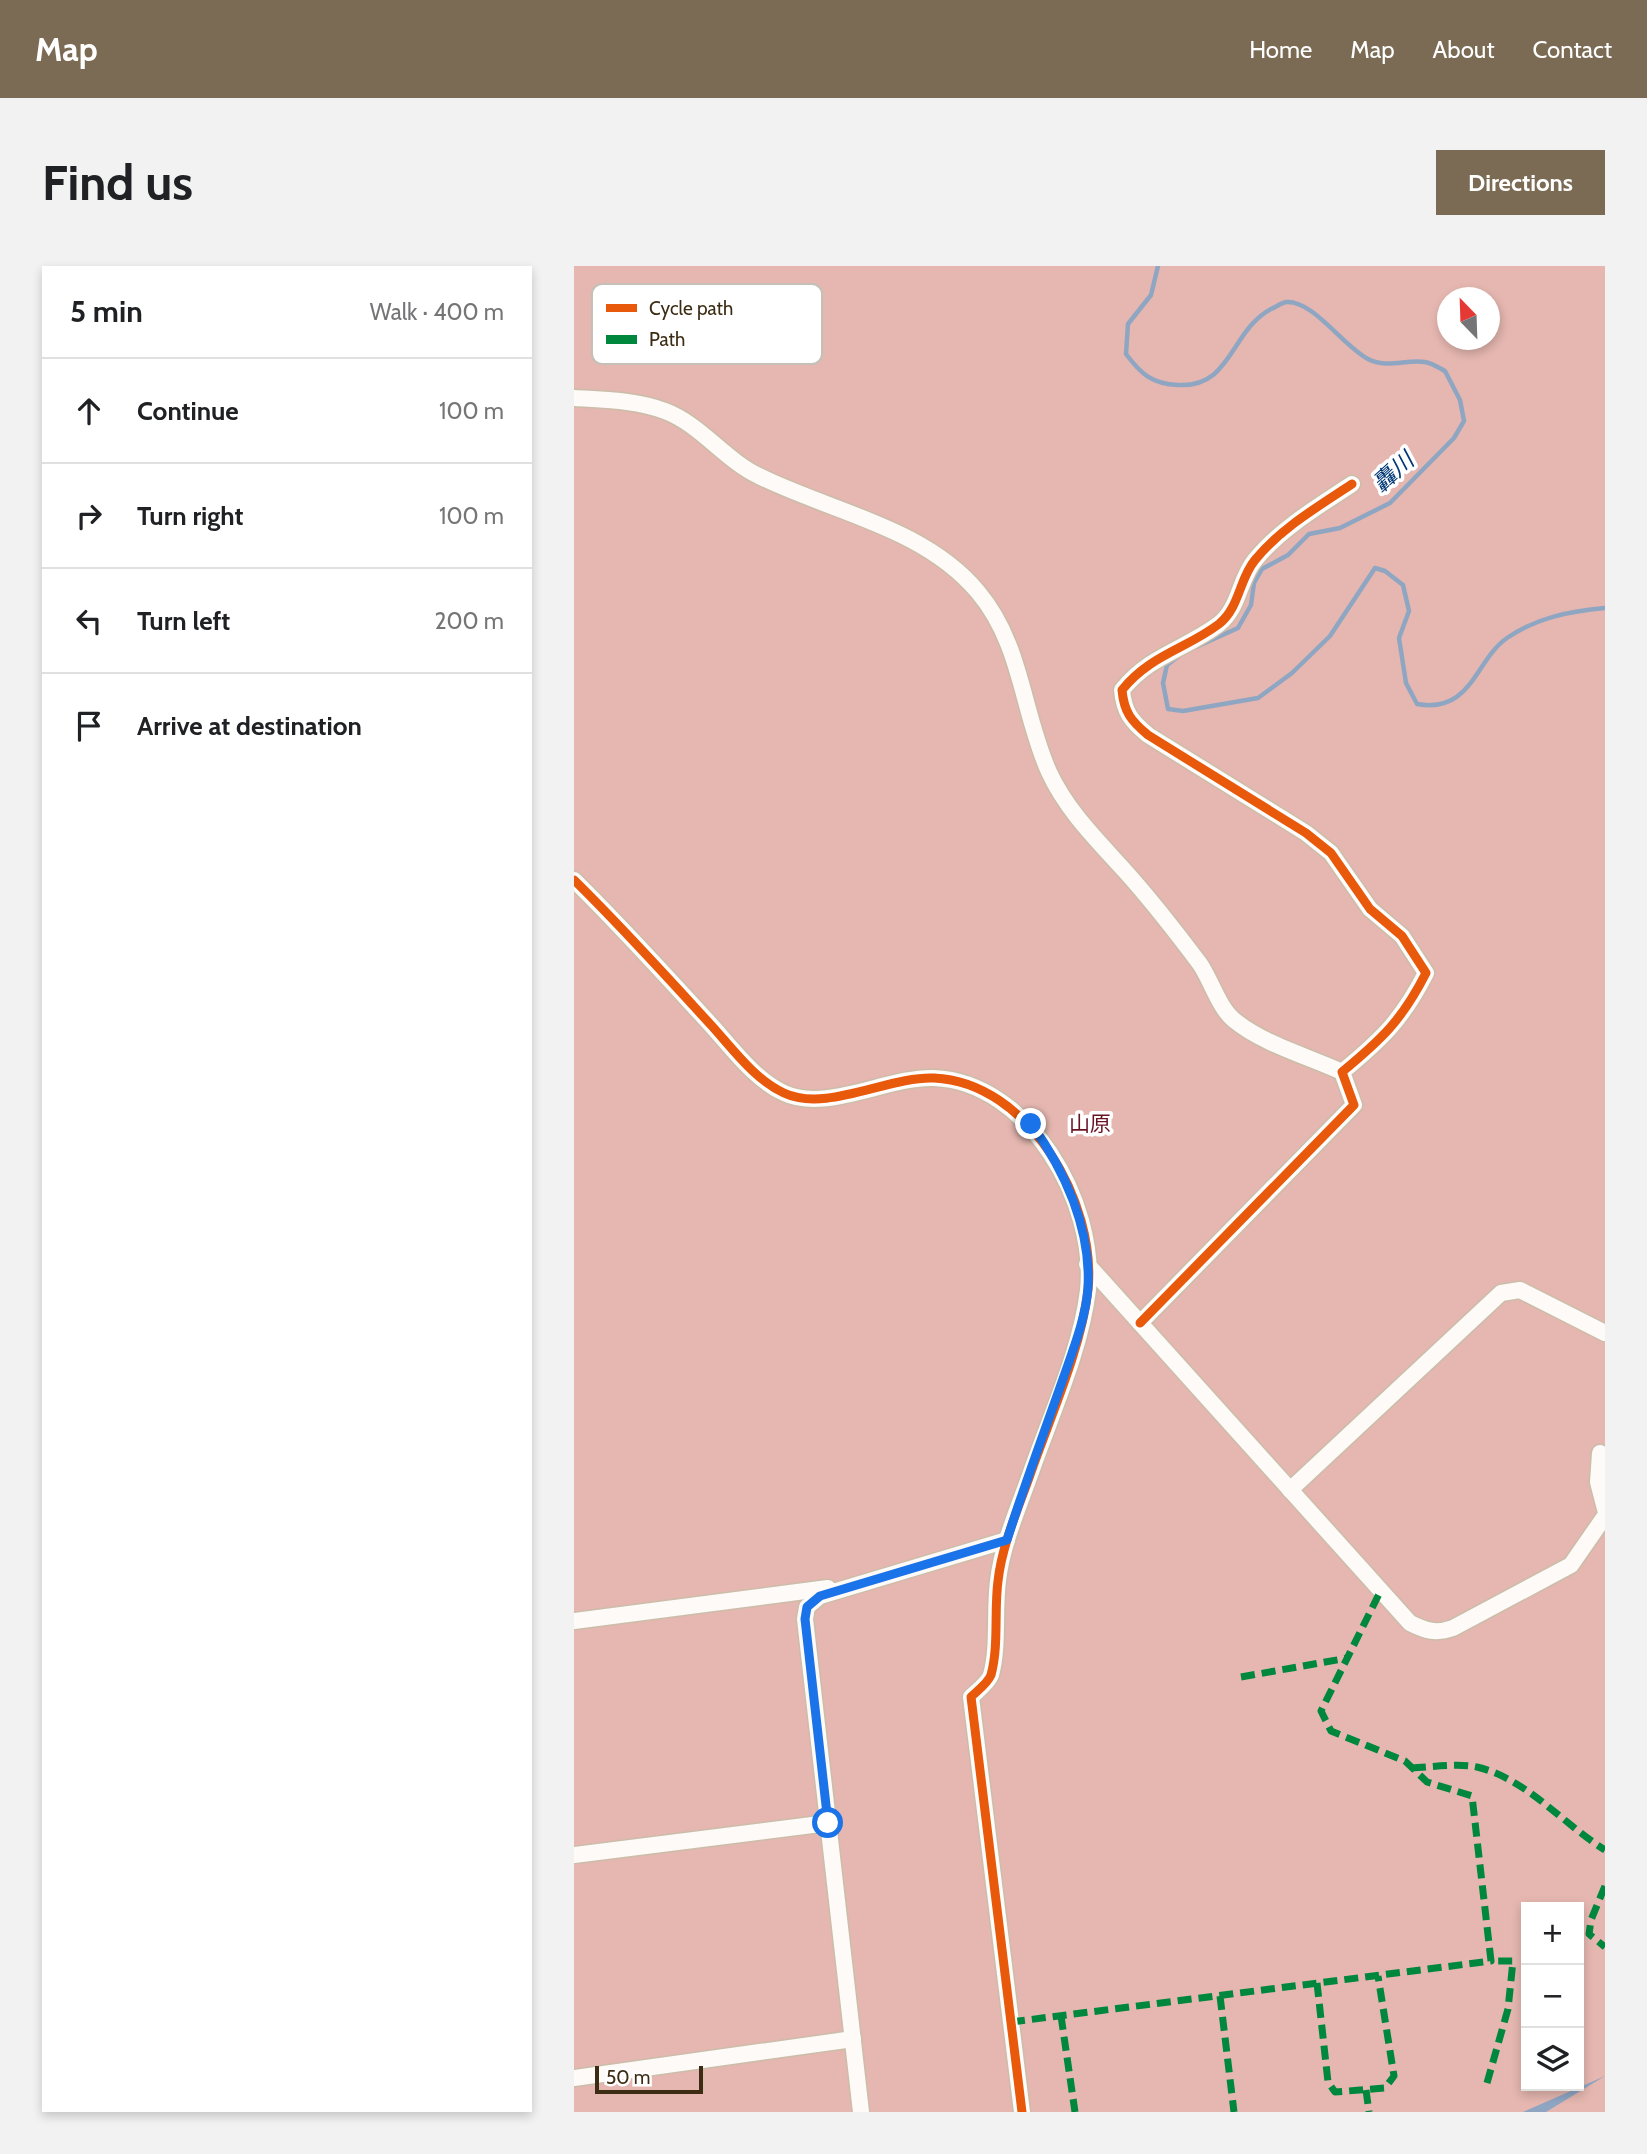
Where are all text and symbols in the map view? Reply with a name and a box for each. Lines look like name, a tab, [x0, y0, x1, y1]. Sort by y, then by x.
text: Map	[35, 29, 98, 69]
text: Home	[1249, 35, 1312, 64]
text: Map	[1350, 35, 1395, 64]
text: About	[1433, 35, 1495, 64]
text: Contact	[1533, 35, 1612, 64]
button: Directions	[1436, 150, 1605, 215]
text: Find us	[42, 153, 193, 212]
legend	[592, 284, 822, 364]
north arrow	[1437, 287, 1500, 350]
text: 5 min	[70, 293, 143, 330]
text: Cycle path	[649, 297, 733, 320]
text: Walk · 400 m	[370, 298, 504, 326]
text: Path	[649, 328, 685, 351]
icon: ahead	[70, 392, 108, 430]
text: Continue	[137, 395, 239, 427]
text: 100 m	[439, 397, 504, 425]
water label: 轟川	[1367, 444, 1422, 498]
icon: right	[70, 497, 108, 535]
text: Turn right	[137, 500, 243, 532]
text: 100 m	[439, 502, 504, 530]
icon: left	[70, 602, 108, 640]
text: Turn left	[137, 605, 230, 637]
text: 200 m	[434, 607, 504, 635]
icon: arrive	[70, 707, 108, 745]
text: Arrive at destination	[137, 710, 362, 742]
route end	[1015, 1108, 1046, 1139]
park label: 山原	[1069, 1111, 1111, 1136]
route start	[812, 1807, 843, 1838]
map controls	[1521, 1902, 1584, 2091]
button: +	[1521, 1902, 1584, 1965]
button: −	[1521, 1965, 1584, 2028]
button: layers	[1521, 2028, 1584, 2091]
scale bar	[595, 2063, 704, 2095]
text: 50 m	[606, 2066, 650, 2089]

